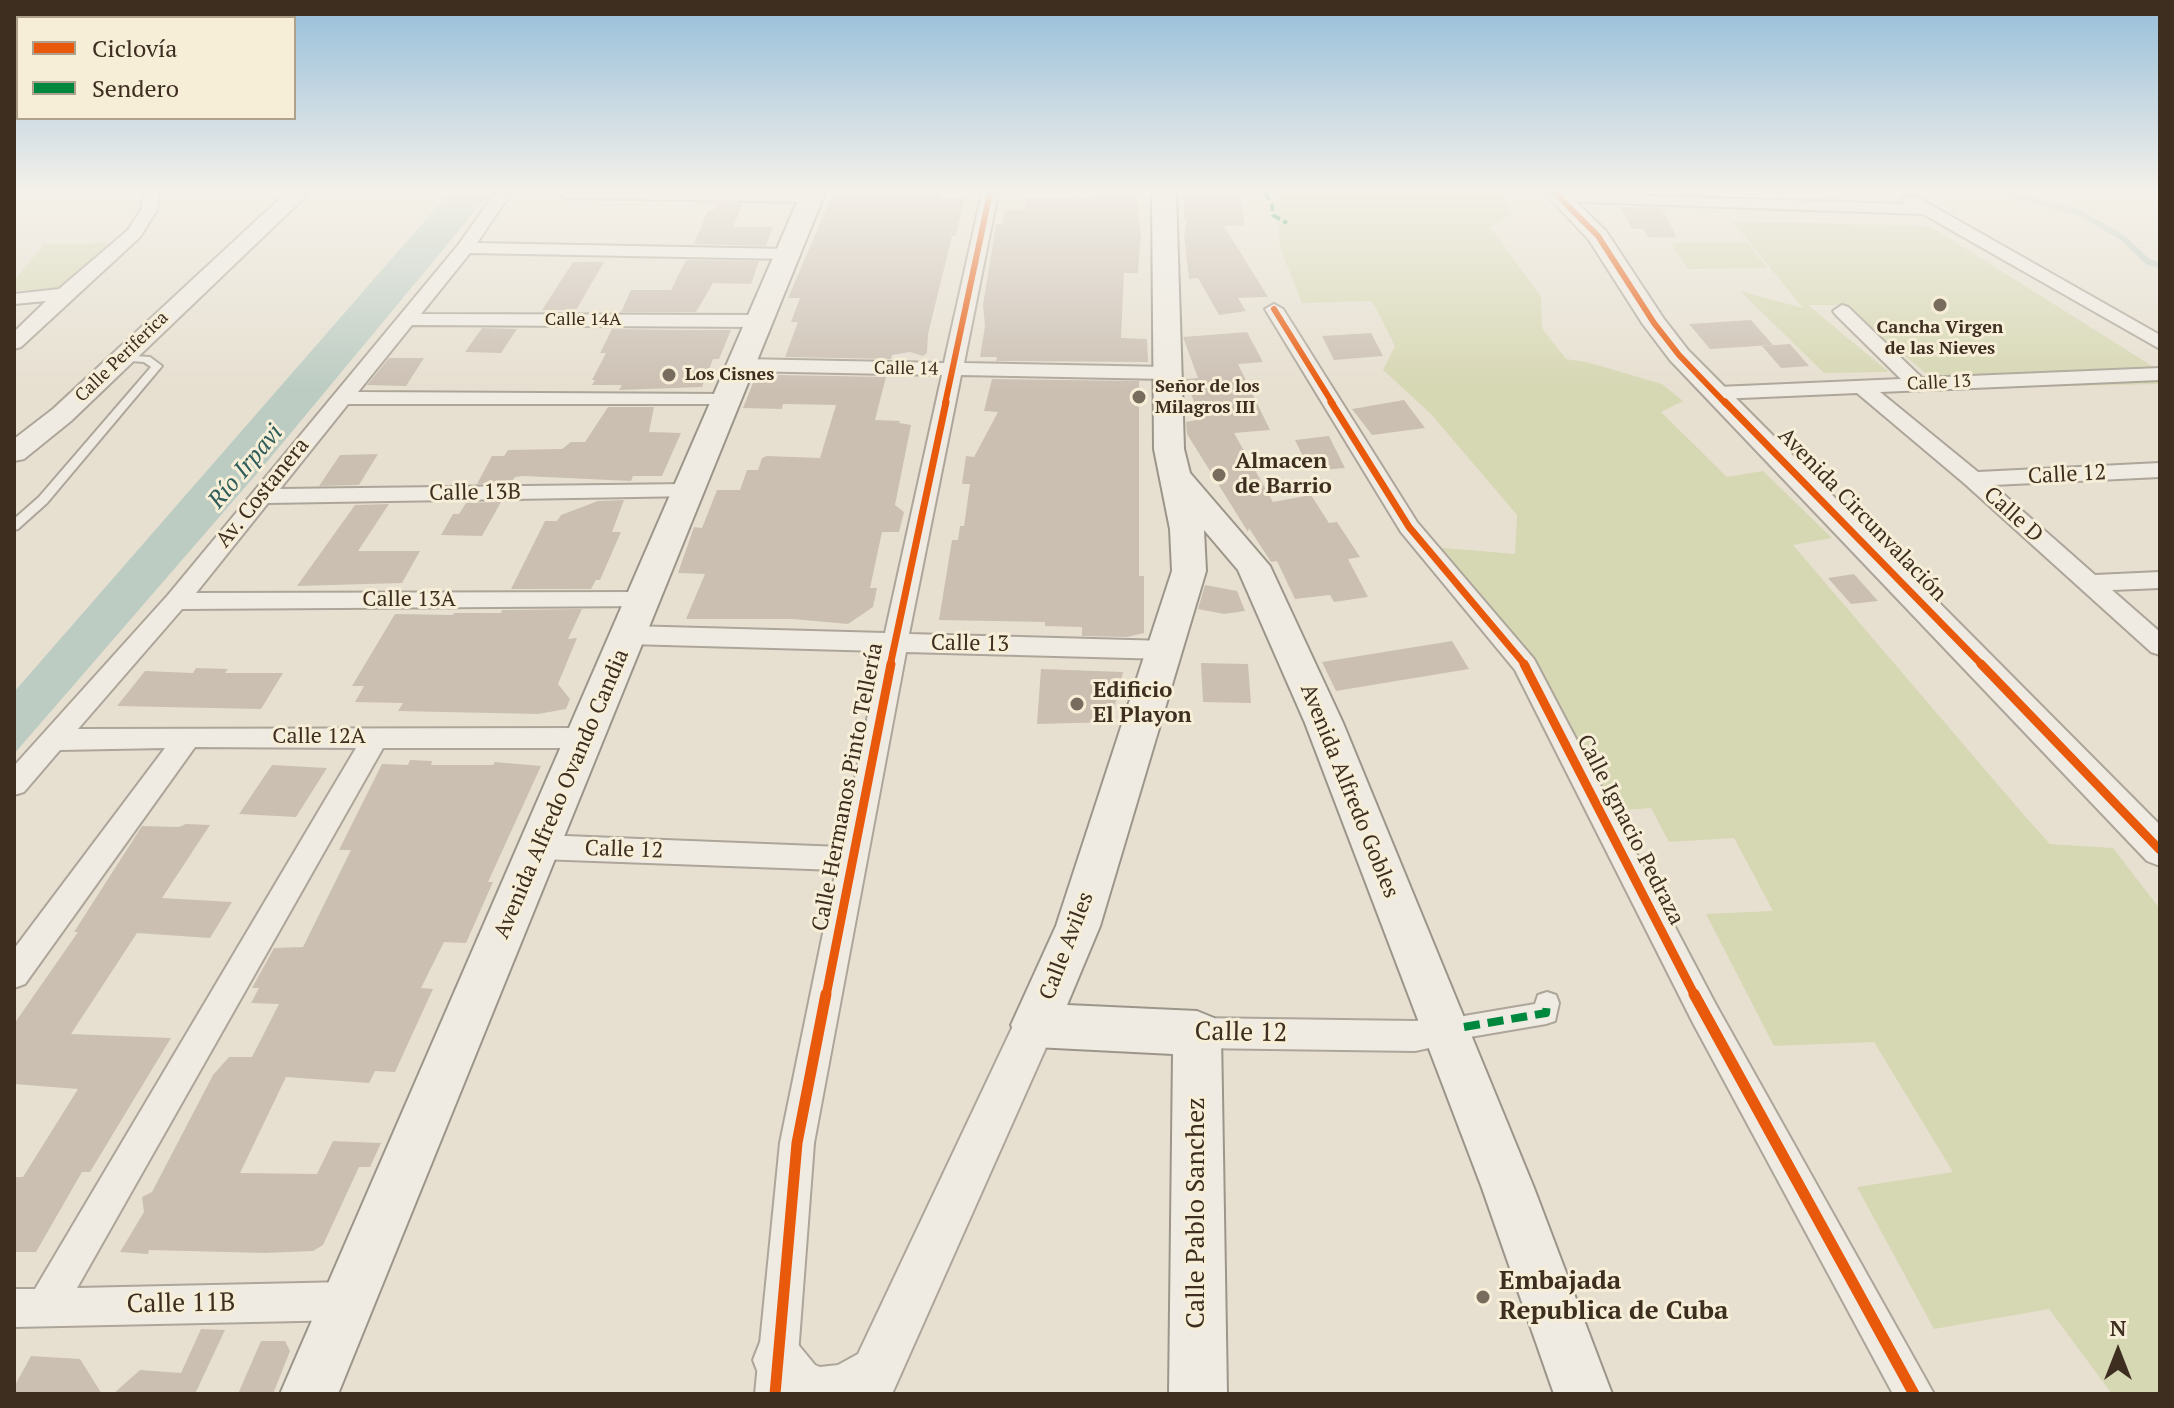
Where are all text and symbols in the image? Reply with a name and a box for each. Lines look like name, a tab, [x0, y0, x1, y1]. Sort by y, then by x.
legend	[16, 16, 296, 120]
text: Ciclovía	[92, 32, 177, 64]
text: Sendero	[92, 72, 179, 104]
marker: Cancha Virgen de las Nieves	[1931, 296, 1949, 314]
street label: Calle Periferica	[71, 307, 173, 407]
street label: Calle 14A	[545, 309, 621, 331]
place label: Cancha Virgen de las Nieves	[1877, 317, 2003, 360]
street label: Calle 14	[874, 358, 938, 380]
place label: Los Cisnes	[685, 364, 774, 386]
marker: Los Cisnes	[660, 366, 678, 384]
street label: Calle 13	[1906, 371, 1972, 395]
place label: Señor de los Milagros III	[1155, 376, 1260, 418]
marker: Señor de los Milagros III	[1130, 388, 1148, 406]
water label: Río Irpavi	[203, 419, 289, 515]
street label: Avenida Circunvalación	[1772, 423, 1952, 607]
street label: Av. Costanera	[211, 433, 315, 553]
place label: Almacen de Barrio	[1235, 449, 1332, 500]
street label: Calle 12	[2027, 460, 2107, 490]
marker: Almacen de Barrio	[1210, 466, 1228, 484]
street label: Calle 13B	[429, 479, 521, 507]
street label: Calle D	[1978, 482, 2048, 548]
street label: Calle 13A	[362, 587, 456, 613]
street label: Calle 13	[931, 630, 1009, 658]
street label: Calle Hermanos Pinto Tellería	[807, 641, 889, 933]
street label: Avenida Alfredo Ovando Candia	[489, 645, 635, 943]
place label: Edificio El Playon	[1093, 678, 1192, 730]
street label: Avenida Alfredo Gobles	[1294, 680, 1404, 902]
marker: Edificio El Playon	[1068, 695, 1086, 713]
street label: Calle 12A	[272, 724, 366, 750]
street label: Calle Ignacio Pedraza	[1571, 730, 1689, 930]
street label: Calle 12	[584, 835, 664, 865]
street label: Calle Aviles	[1034, 888, 1100, 1004]
street label: Calle 12	[1194, 1017, 1288, 1049]
street label: Calle Pablo Sanchez	[1181, 1097, 1213, 1329]
place label: Embajada Republica de Cuba	[1499, 1266, 1729, 1328]
street label: Calle 11B	[126, 1287, 236, 1321]
marker: Embajada Republica de Cuba	[1474, 1288, 1492, 1306]
north arrow	[2078, 1312, 2158, 1392]
text: N	[2110, 1313, 2126, 1342]

